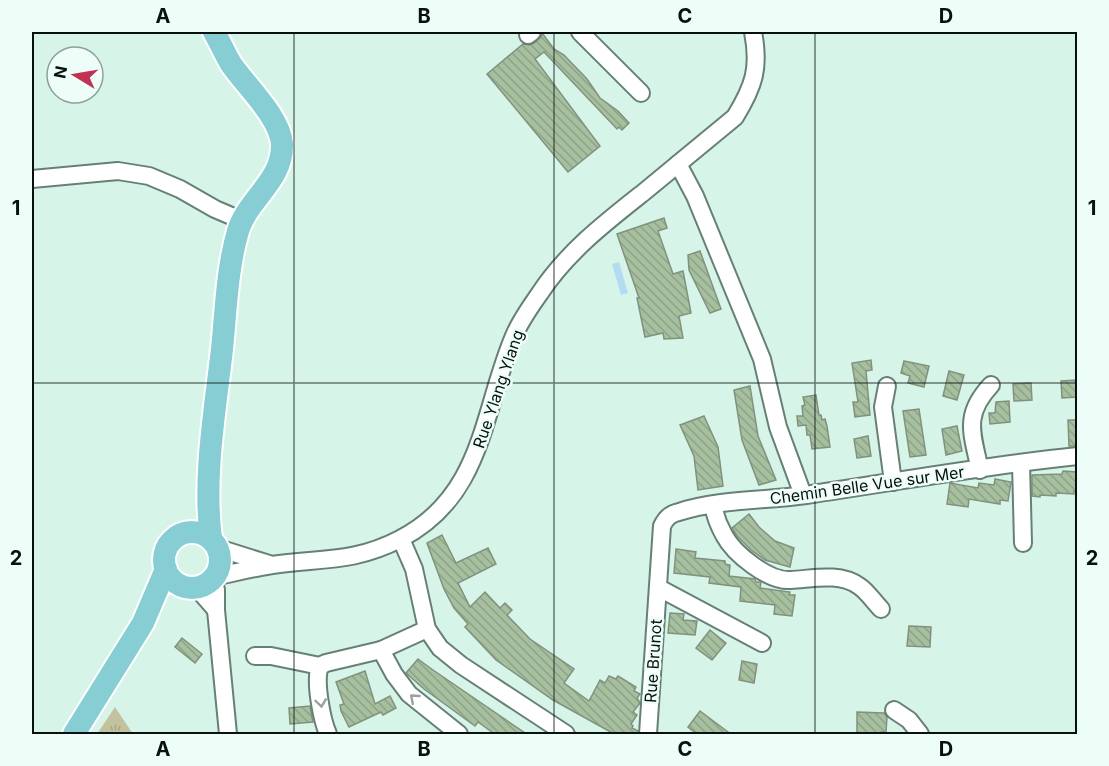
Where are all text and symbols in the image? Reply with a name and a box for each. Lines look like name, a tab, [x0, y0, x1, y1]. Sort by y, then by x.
text: A	[156, 4, 171, 28]
text: B	[417, 4, 431, 28]
text: C	[678, 4, 692, 28]
text: D	[939, 4, 953, 28]
north arrow	[45, 45, 105, 105]
text: N	[49, 64, 71, 80]
text: 1	[12, 196, 20, 220]
text: 1	[1088, 196, 1096, 220]
street label: Rue Ylang Ylang	[468, 327, 528, 451]
street label: Chemin Belle Vue sur Mer	[768, 461, 966, 509]
text: 2	[10, 546, 22, 570]
text: 2	[1086, 546, 1098, 570]
street label: Rue Brunot	[640, 618, 666, 704]
one-way arrow	[410, 694, 421, 705]
one-way arrow	[314, 697, 327, 707]
text: A	[156, 737, 171, 761]
text: B	[417, 737, 431, 761]
text: C	[678, 737, 692, 761]
text: D	[939, 737, 953, 761]

